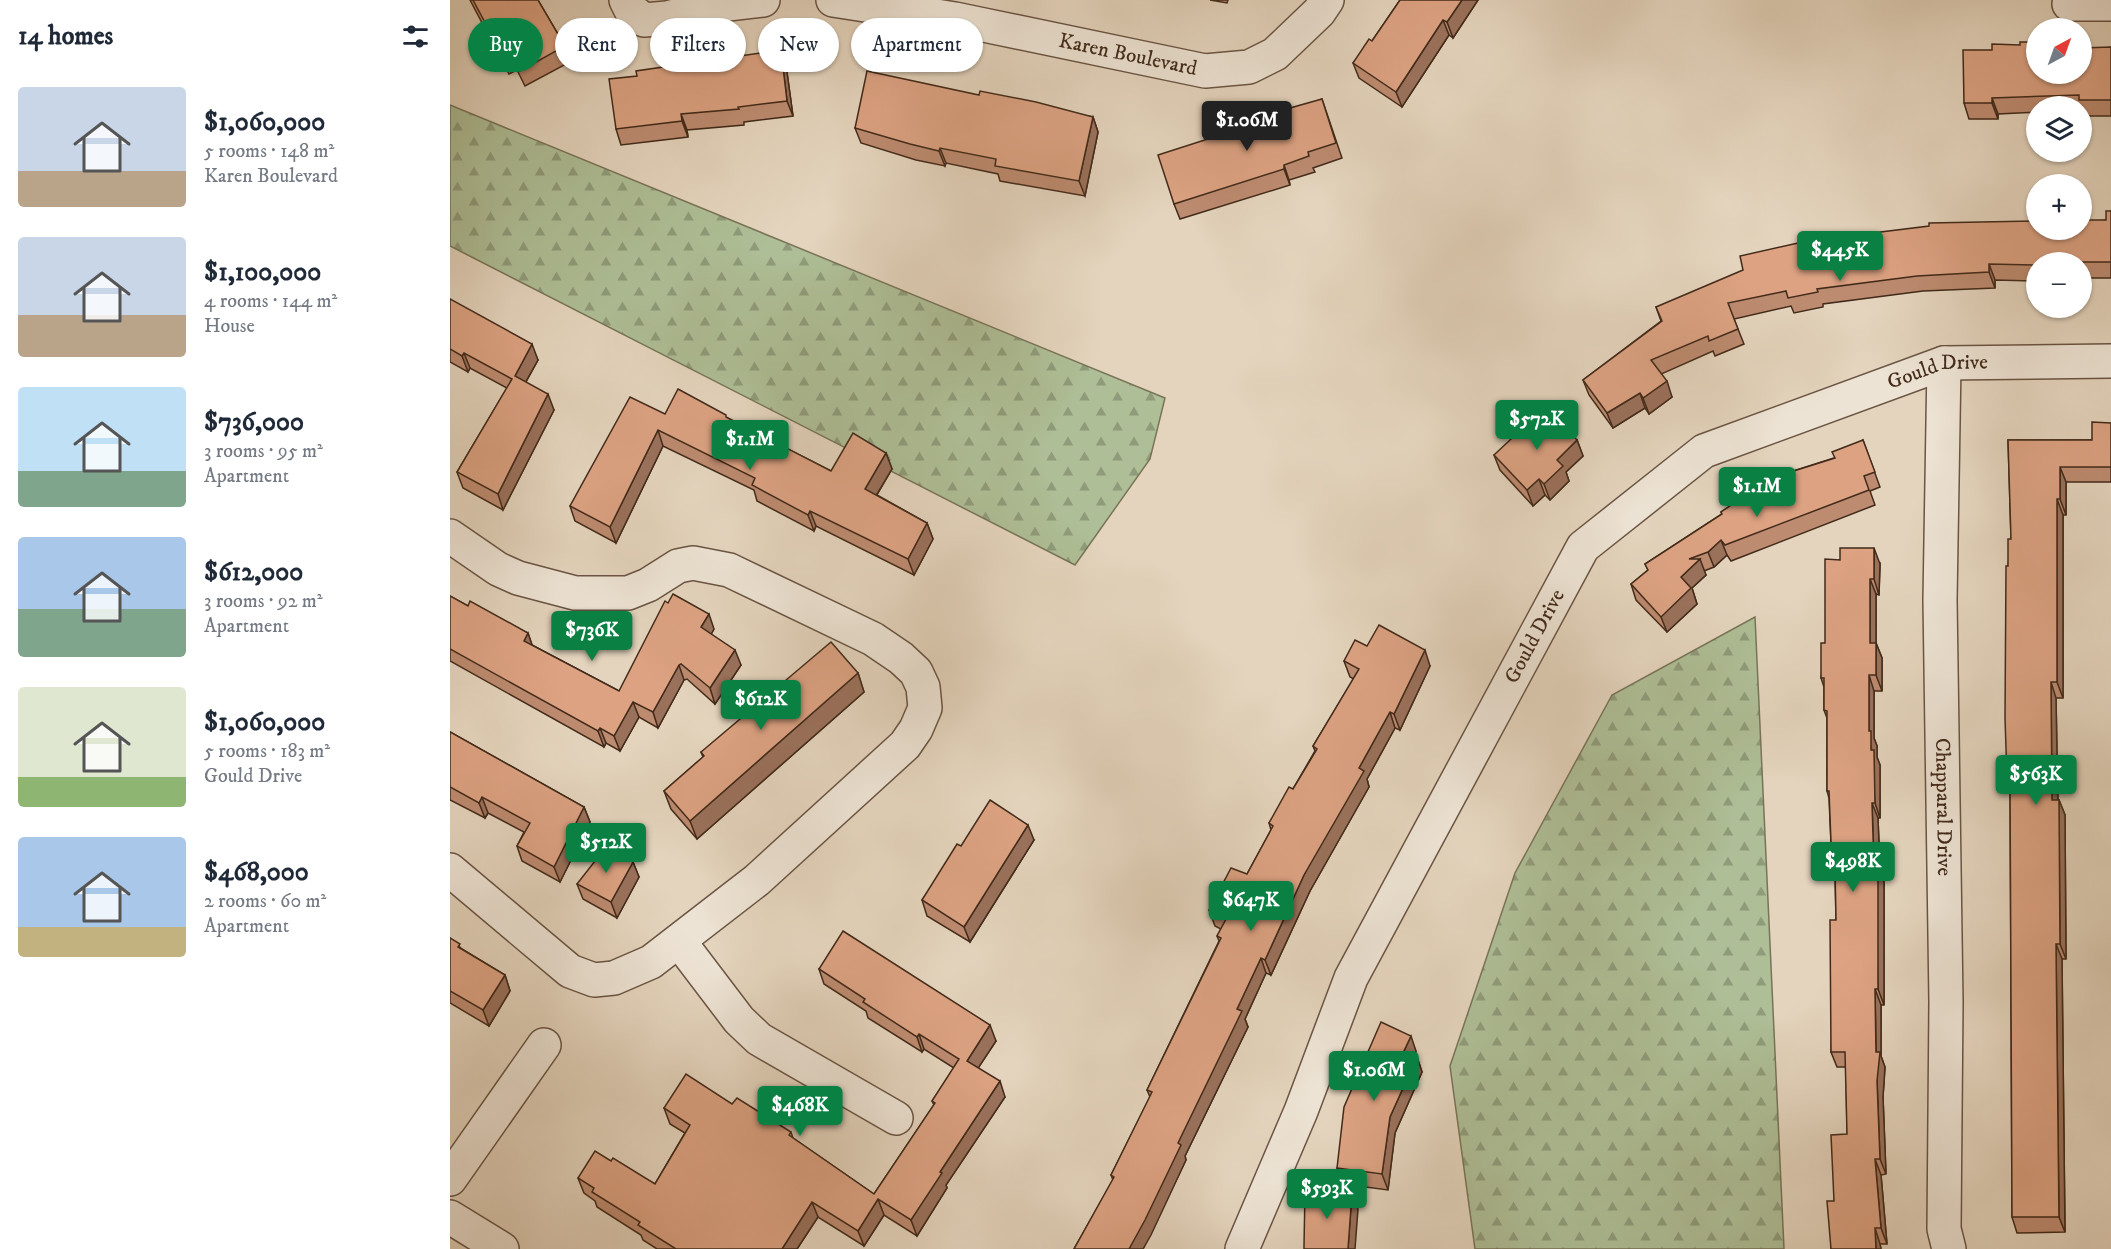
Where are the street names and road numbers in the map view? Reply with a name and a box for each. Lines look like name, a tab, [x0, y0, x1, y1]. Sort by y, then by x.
street label: Karen Boulevard	[1056, 28, 1200, 82]
street label: Gould Drive	[1884, 349, 1988, 396]
street label: Gould Drive	[1499, 585, 1571, 688]
street label: Chapparal Drive	[1929, 738, 1957, 877]

